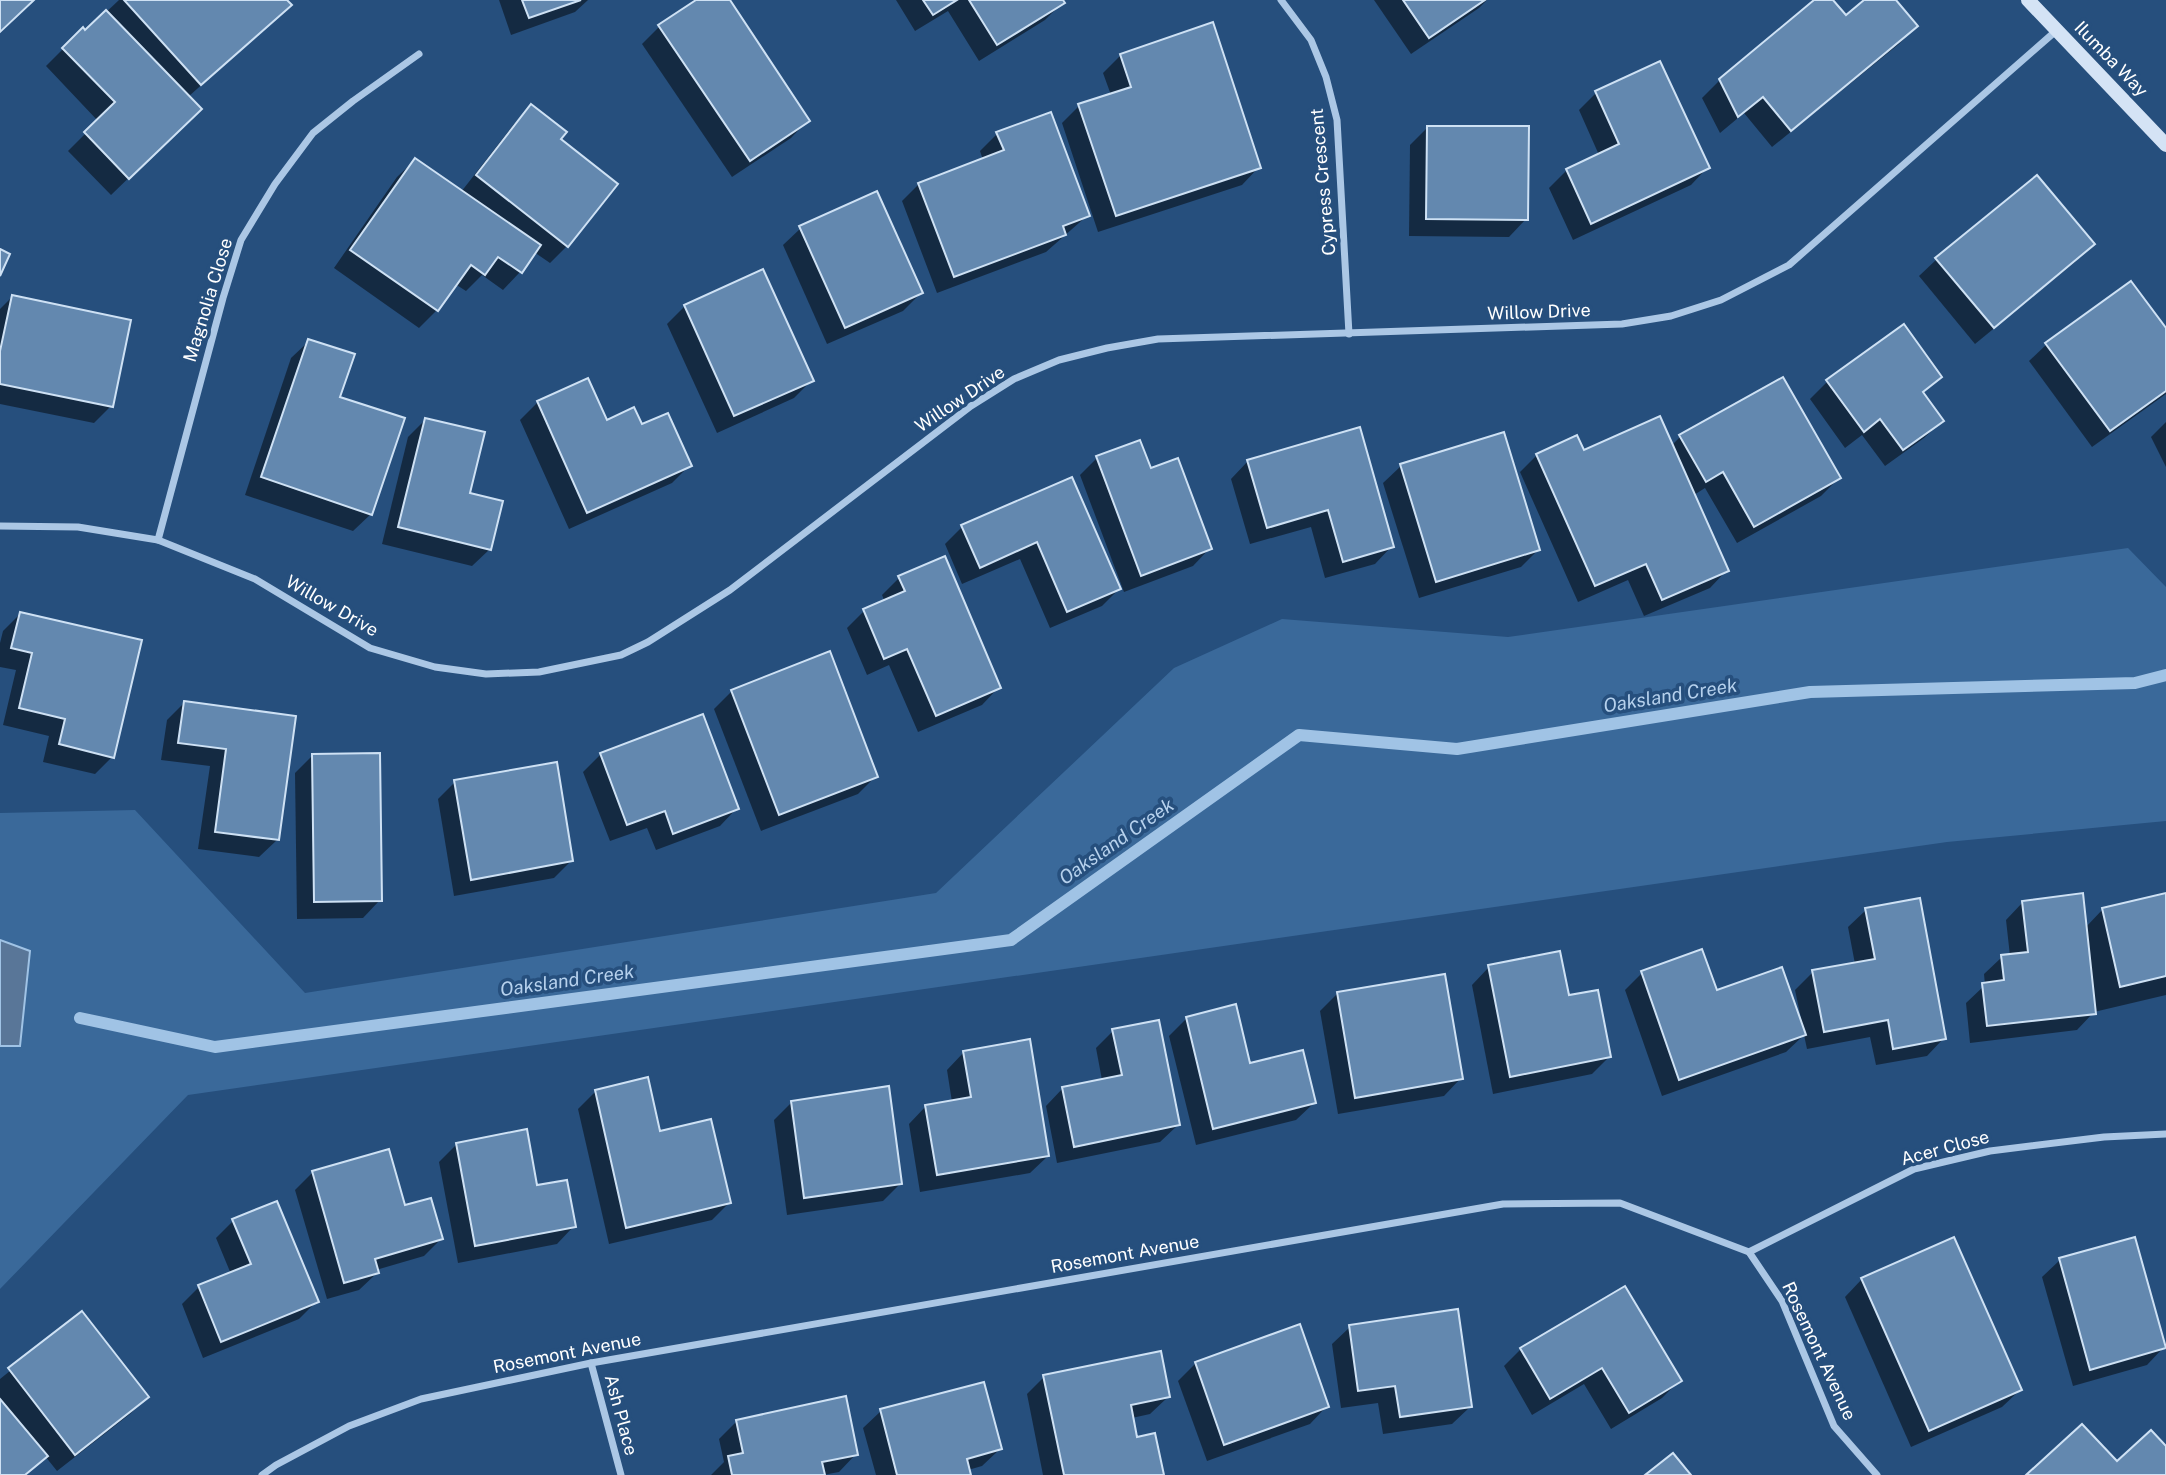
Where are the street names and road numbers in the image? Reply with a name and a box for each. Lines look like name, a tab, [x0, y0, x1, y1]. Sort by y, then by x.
street label: Ilumba Way	[2070, 17, 2153, 101]
street label: Cypress Crescent	[1306, 108, 1339, 257]
street label: Magnolia Close	[179, 235, 236, 364]
street label: Willow Drive	[1487, 299, 1591, 324]
street label: Willow Drive	[911, 361, 1008, 436]
street label: Willow Drive	[282, 571, 382, 641]
street label: Acer Close	[1898, 1126, 1991, 1169]
street label: Rosemont Avenue	[1049, 1230, 1201, 1277]
street label: Rosemont Avenue	[1778, 1278, 1861, 1423]
street label: Rosemont Avenue	[491, 1328, 643, 1377]
street label: Ash Place	[601, 1372, 642, 1458]

